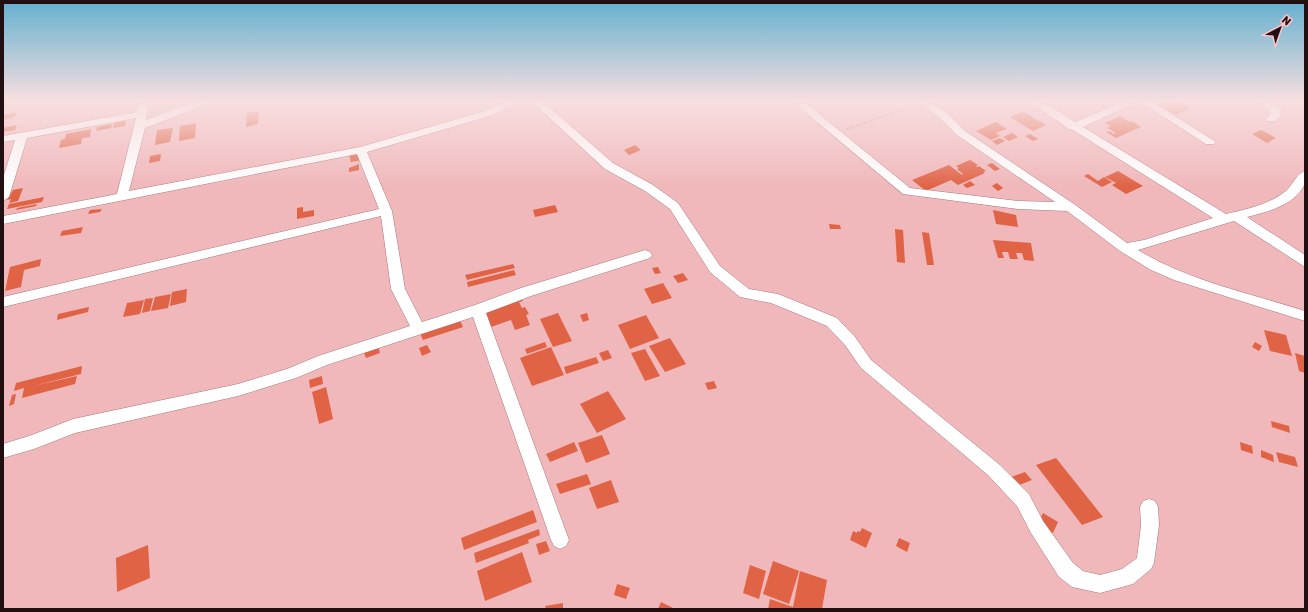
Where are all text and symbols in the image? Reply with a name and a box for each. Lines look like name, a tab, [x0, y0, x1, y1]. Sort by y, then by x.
north arrow	[1260, 8, 1300, 48]
text: N	[1279, 13, 1294, 28]

